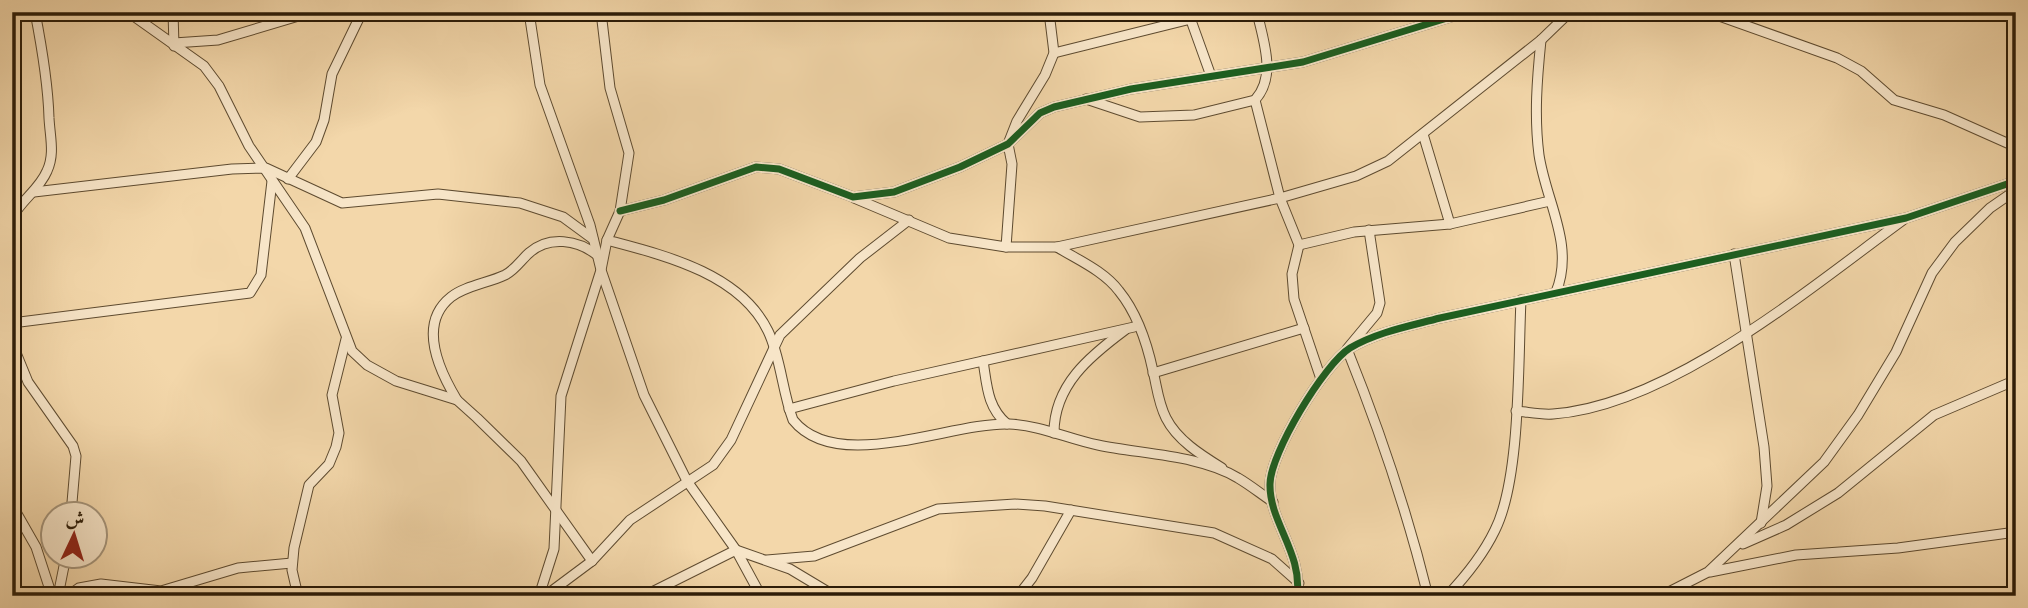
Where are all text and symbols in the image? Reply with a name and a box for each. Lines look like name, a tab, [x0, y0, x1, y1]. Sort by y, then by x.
north arrow	[38, 500, 108, 570]
text: ش	[65, 505, 85, 533]

